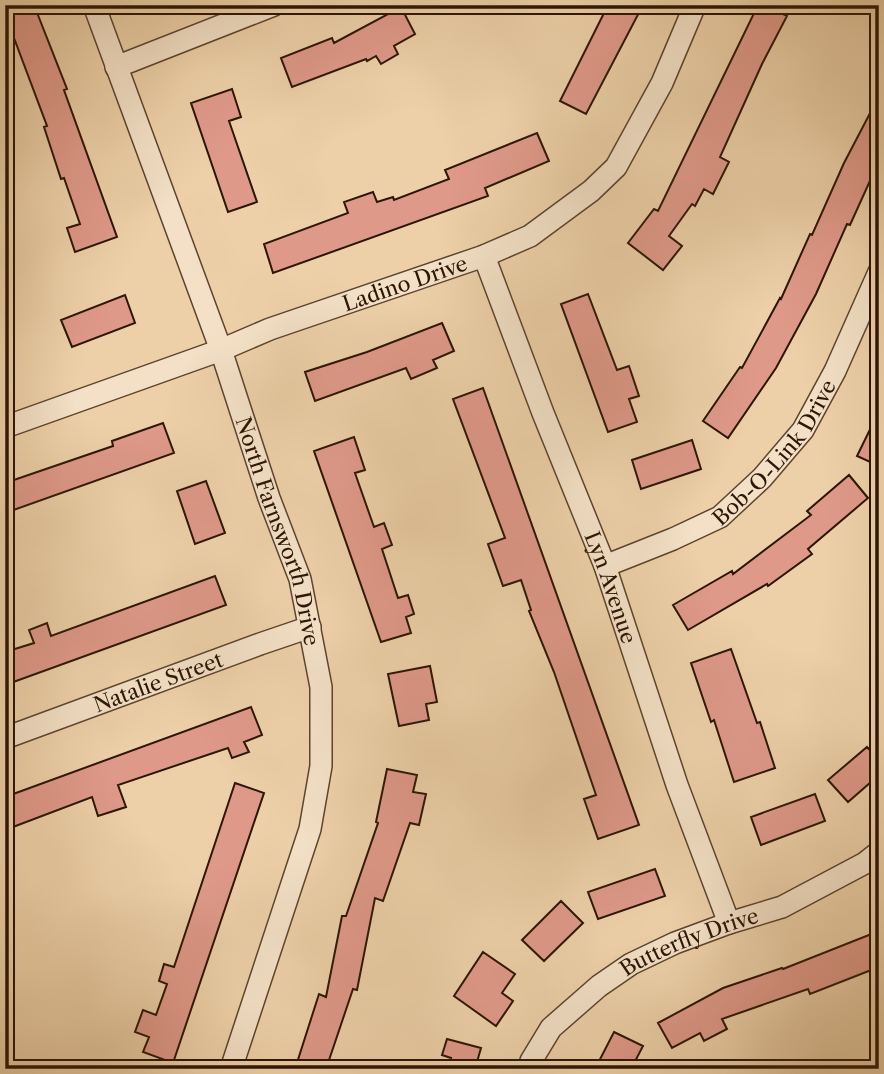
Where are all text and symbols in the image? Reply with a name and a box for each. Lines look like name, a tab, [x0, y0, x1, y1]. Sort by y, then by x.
street label: Ladino Drive	[339, 250, 470, 316]
street label: Bob-O-Link Drive	[707, 375, 840, 530]
street label: North Farnsworth Drive	[231, 414, 325, 648]
street label: Lyn Avenue	[580, 528, 642, 647]
street label: Natalie Street	[90, 646, 227, 717]
street label: Butterfly Drive	[615, 902, 761, 981]

